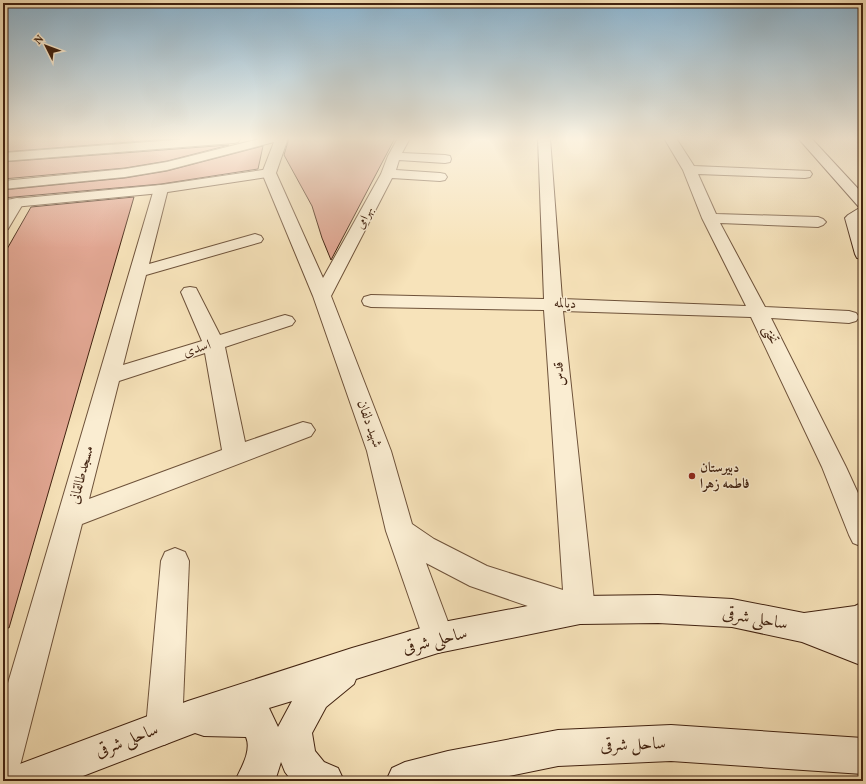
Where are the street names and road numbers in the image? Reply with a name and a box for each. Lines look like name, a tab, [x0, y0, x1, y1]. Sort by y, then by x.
street label: بهرامی	[352, 204, 378, 232]
street label: دیالمه	[553, 294, 577, 314]
street label: تختی	[757, 322, 783, 348]
street label: اسدی	[181, 336, 213, 362]
street label: قدس	[549, 361, 571, 387]
street label: شهید دلفان	[352, 398, 386, 451]
street label: مسجدطالقانی	[65, 444, 99, 506]
street label: ساحلی شرقی	[721, 602, 789, 636]
street label: ساحلی شرقی	[400, 622, 470, 660]
street label: ساحلی شرقی	[92, 718, 162, 764]
street label: ساحل شرقی	[600, 732, 666, 758]

